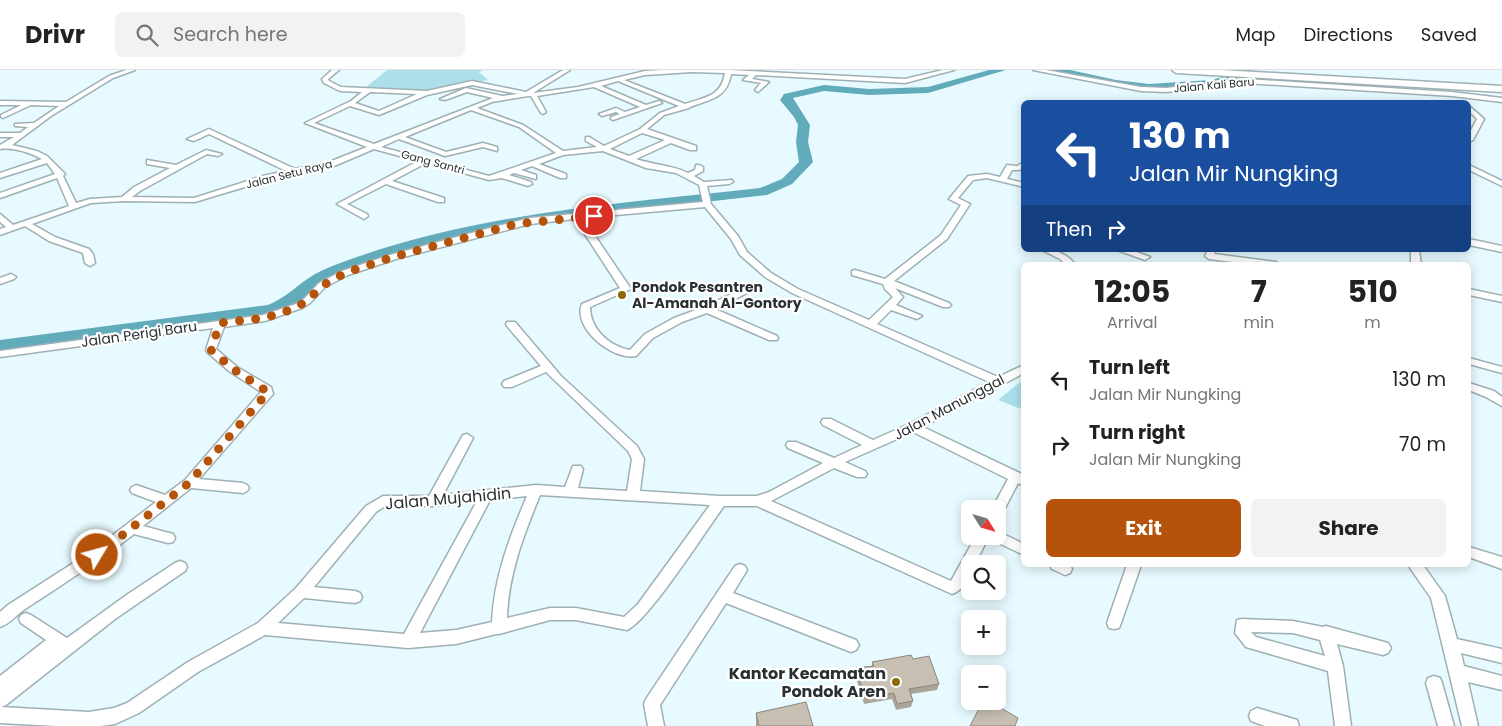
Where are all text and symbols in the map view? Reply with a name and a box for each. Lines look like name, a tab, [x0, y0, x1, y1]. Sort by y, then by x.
search box	[115, 12, 465, 57]
text: Drivr	[25, 18, 85, 51]
icon: search	[133, 21, 161, 49]
text: Search here	[173, 21, 288, 48]
text: Map	[1236, 22, 1275, 47]
text: Directions	[1303, 22, 1393, 47]
text: Saved	[1421, 22, 1477, 47]
street label: Jalan Kali Baru	[1173, 73, 1255, 97]
text: 130 m	[1129, 111, 1231, 160]
icon: left	[1046, 120, 1111, 185]
street label: Gang Santri	[399, 146, 467, 178]
street label: Jalan Setu Raya	[244, 156, 334, 192]
text: Jalan Mir Nungking	[1129, 158, 1338, 189]
pin	[573, 195, 615, 237]
icon: arrive	[580, 202, 608, 230]
icon: right	[1102, 215, 1130, 243]
text: Then	[1046, 216, 1092, 243]
text: 12:05	[1094, 270, 1170, 313]
text: 7	[1251, 270, 1267, 313]
text: 510	[1347, 270, 1398, 313]
place label: Pondok Pesantren Al-Amanah Al-Gontory	[632, 277, 802, 313]
marker: Pondok Pesantren Al-Amanah Al-Gontory	[616, 289, 628, 301]
text: Arrival	[1107, 311, 1157, 334]
text: min	[1244, 311, 1274, 334]
text: m	[1364, 311, 1381, 334]
street label: Jalan Perigi Baru	[80, 316, 198, 352]
text: Turn left	[1089, 354, 1170, 381]
icon: left	[1046, 366, 1074, 394]
text: 130 m	[1392, 366, 1446, 393]
street label: Jalan Manunggal	[890, 369, 1008, 445]
text: Jalan Mir Nungking	[1089, 383, 1241, 406]
text: Turn right	[1089, 419, 1185, 446]
icon: right	[1046, 431, 1074, 459]
text: 70 m	[1399, 431, 1446, 458]
text: Jalan Mir Nungking	[1089, 448, 1241, 471]
street label: Jalan Mujahidin	[384, 482, 512, 515]
button: Exit	[1046, 499, 1241, 557]
button: Share	[1251, 499, 1446, 557]
north arrow	[961, 500, 1006, 545]
map controls	[961, 500, 1006, 710]
position arrow	[70, 528, 122, 580]
button: search	[961, 555, 1006, 600]
button: +	[961, 610, 1006, 655]
place label: Kantor Kecamatan Pondok Aren	[729, 662, 886, 703]
button: −	[961, 665, 1006, 710]
marker: Kantor Kecamatan Pondok Aren	[890, 676, 902, 688]

